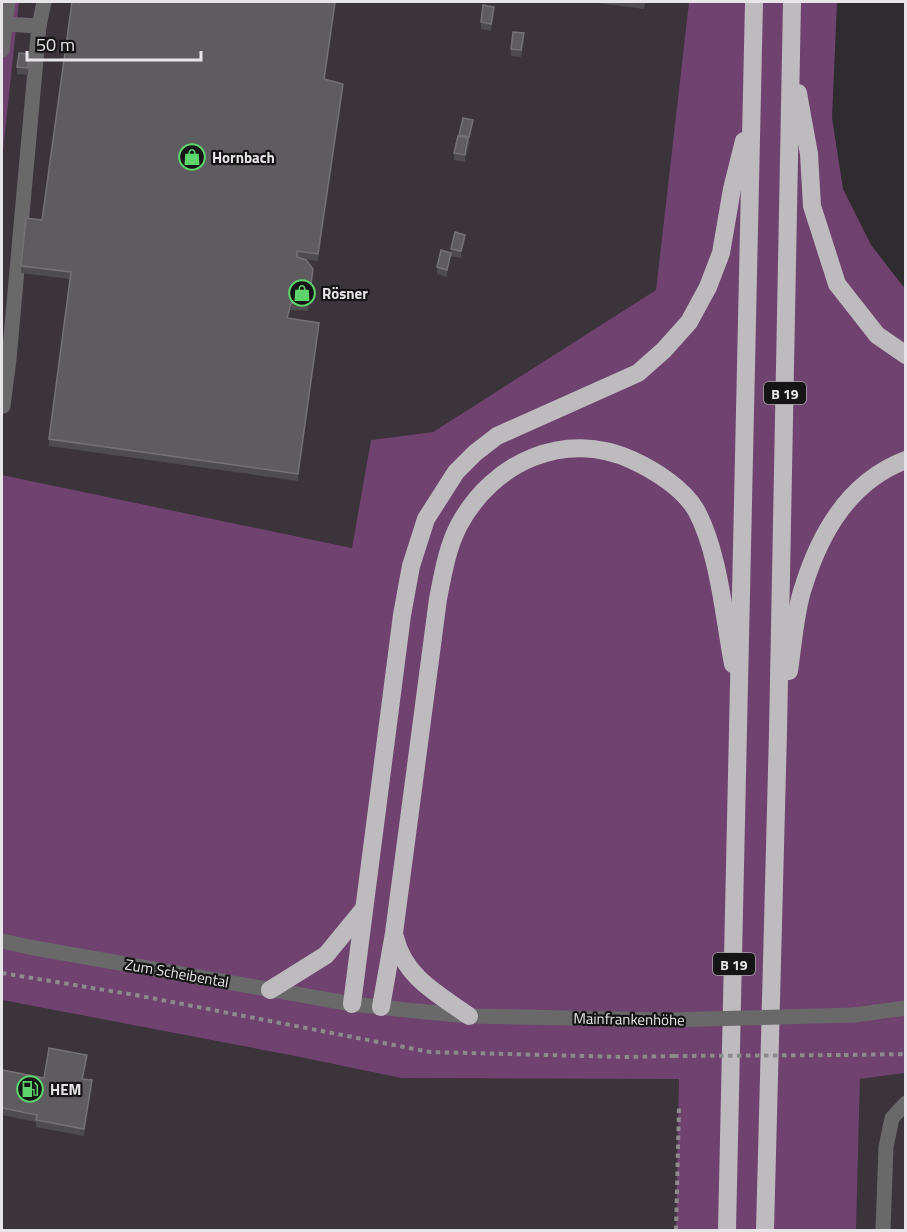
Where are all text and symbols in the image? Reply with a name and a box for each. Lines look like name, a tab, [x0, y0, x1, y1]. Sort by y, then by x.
scale bar	[27, 24, 201, 62]
text: 50 m	[36, 31, 75, 58]
shop icon: Hornbach	[177, 142, 207, 172]
place label: Hornbach	[212, 146, 275, 169]
shop icon: Rösner	[287, 278, 317, 308]
place label: Rösner	[322, 282, 368, 305]
road number: B 19	[764, 382, 806, 404]
street label: Zum Scheibental	[123, 953, 231, 993]
road number: B 19	[713, 953, 755, 975]
street label: Mainfrankenhöhe	[573, 1007, 685, 1031]
fuel station icon: HEM	[15, 1074, 45, 1104]
place label: HEM	[50, 1078, 81, 1101]

